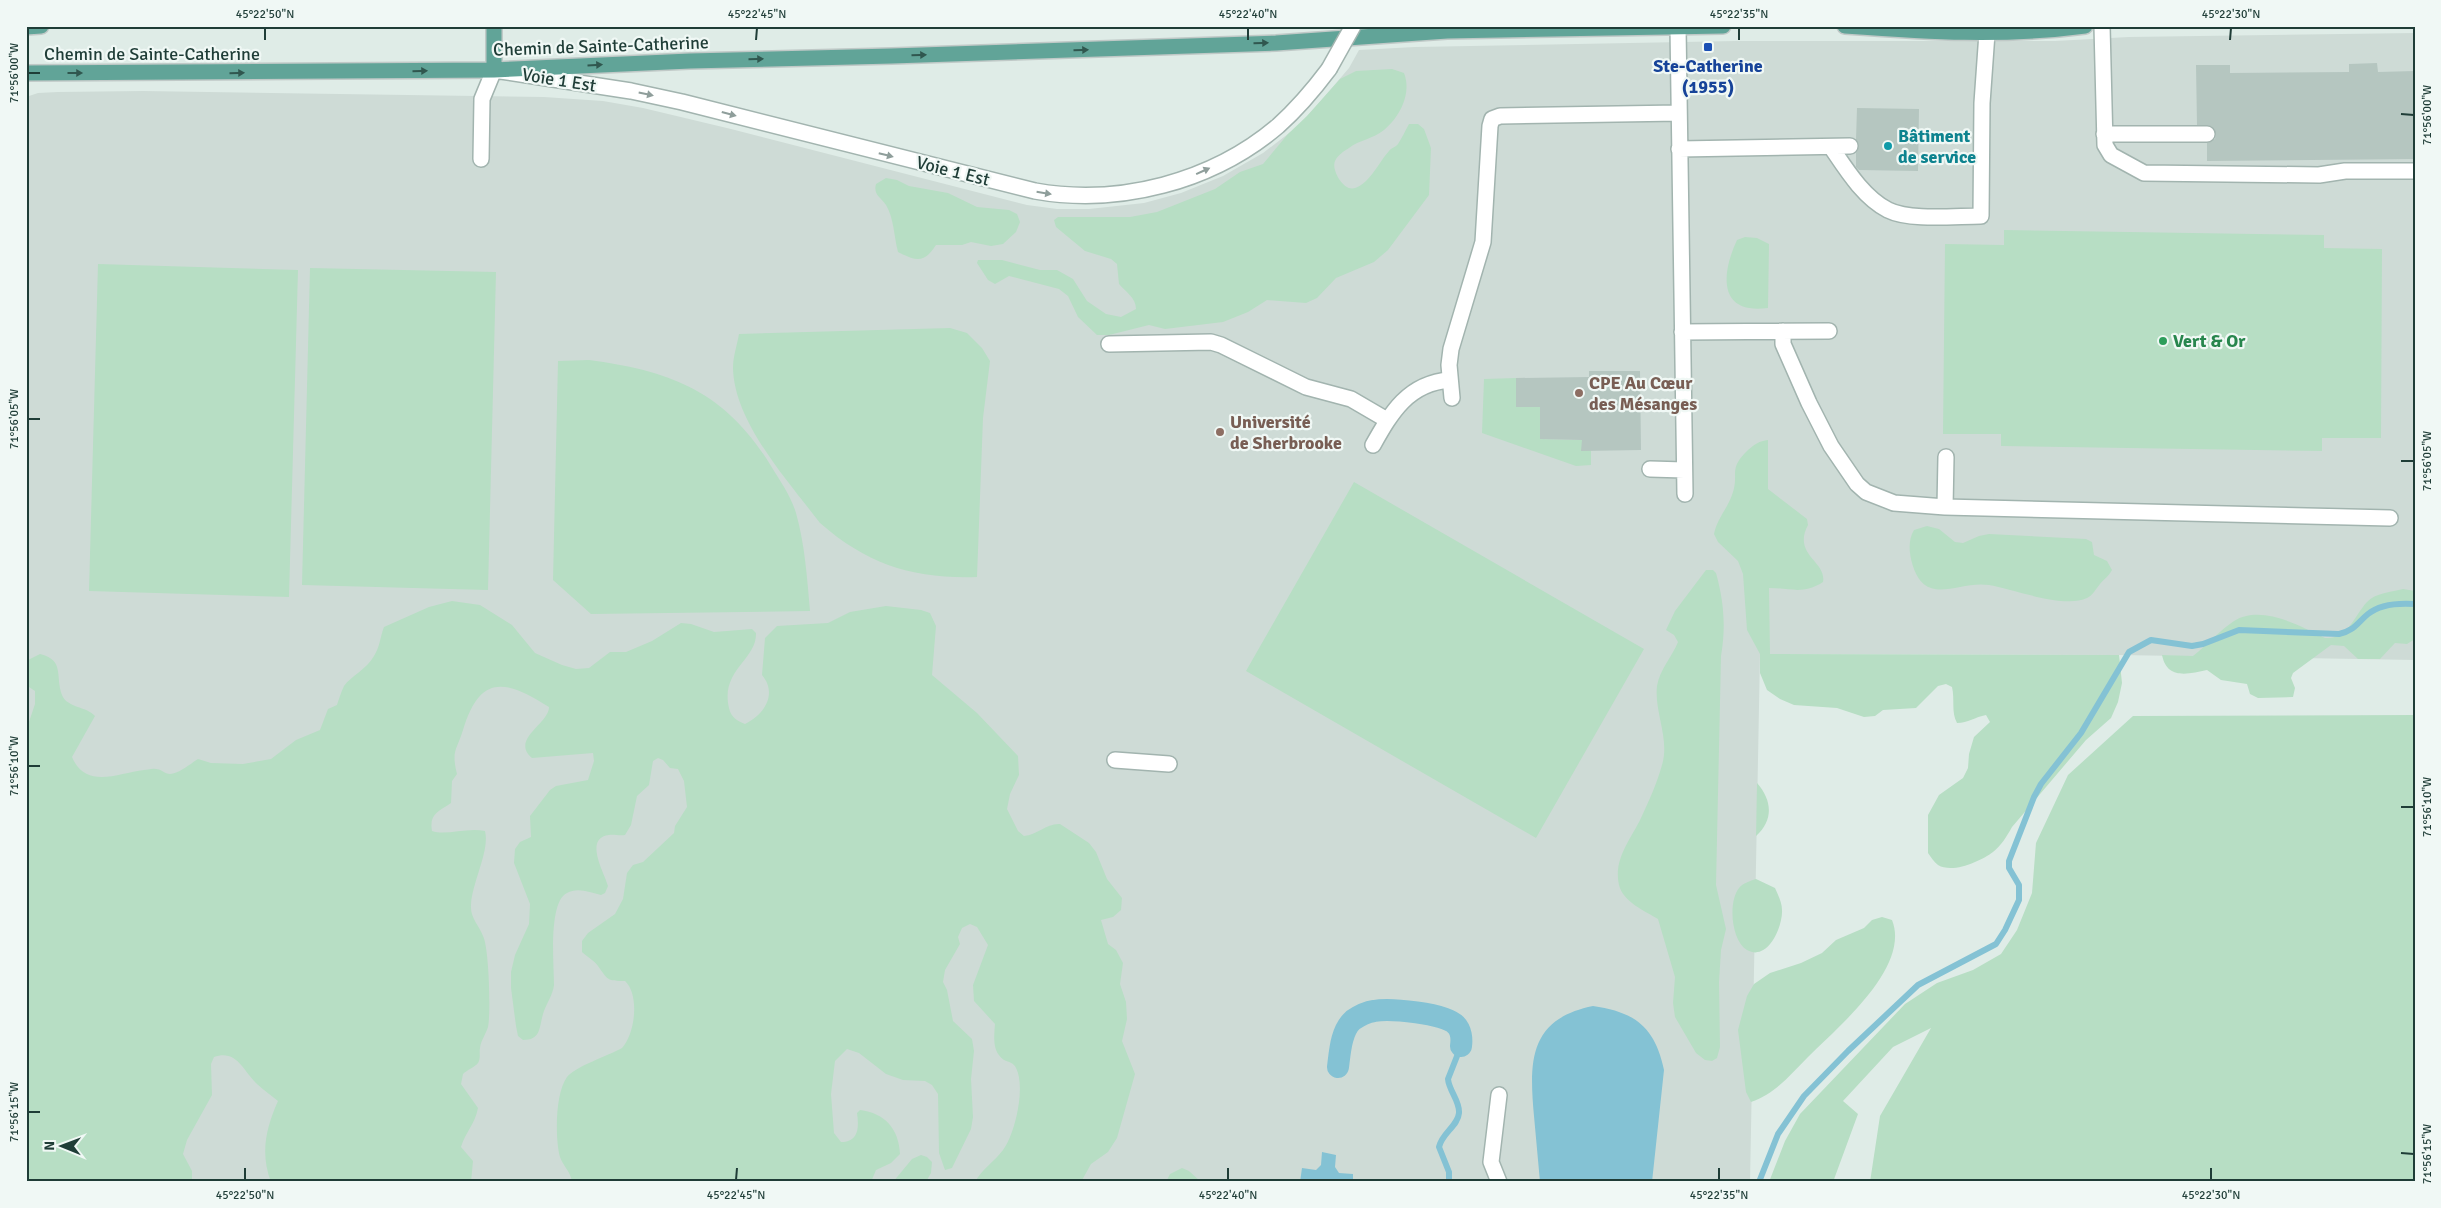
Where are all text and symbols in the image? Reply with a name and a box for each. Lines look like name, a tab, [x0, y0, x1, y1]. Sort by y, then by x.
text: 45°22'50"N	[236, 7, 294, 22]
text: 45°22'45"N	[728, 7, 786, 22]
text: 45°22'40"N	[1219, 7, 1277, 22]
text: 45°22'35"N	[1710, 7, 1768, 22]
text: 45°22'30"N	[2202, 7, 2260, 22]
street label: Chemin de Sainte-Catherine	[493, 31, 709, 61]
one-way arrow	[1253, 39, 1269, 47]
marker: Ste-Catherine (1955)	[1702, 41, 1714, 53]
text: 71°56'00"W	[7, 43, 22, 103]
street label: Chemin de Sainte-Catherine	[44, 43, 260, 65]
one-way arrow	[1073, 45, 1089, 53]
one-way arrow	[911, 51, 927, 59]
one-way arrow	[749, 55, 765, 63]
place label: Ste-Catherine (1955)	[1653, 55, 1763, 98]
one-way arrow	[588, 61, 604, 69]
street label: Voie 1 Est	[520, 63, 598, 97]
one-way arrow	[412, 67, 428, 75]
one-way arrow	[67, 69, 83, 77]
one-way arrow	[230, 69, 246, 77]
text: 71°56'00"W	[2420, 85, 2435, 145]
one-way arrow	[639, 90, 654, 98]
one-way arrow	[722, 110, 737, 118]
place label: Bâtiment de service	[1898, 125, 1976, 168]
marker: Bâtiment de service	[1882, 140, 1894, 152]
one-way arrow	[879, 151, 894, 159]
street label: Voie 1 Est	[914, 151, 992, 191]
one-way arrow	[1196, 167, 1210, 175]
one-way arrow	[1037, 189, 1053, 197]
place label: Vert & Or	[2173, 330, 2246, 352]
marker: Vert & Or	[2157, 335, 2169, 347]
place label: CPE Au Cœur des Mésanges	[1589, 372, 1697, 415]
marker: CPE Au Cœur des Mésanges	[1573, 387, 1585, 399]
text: 71°56'05"W	[7, 389, 22, 449]
place label: Université de Sherbrooke	[1230, 411, 1342, 454]
marker: Université de Sherbrooke	[1214, 426, 1226, 438]
text: 71°56'05"W	[2420, 431, 2435, 491]
text: 71°56'10"W	[7, 736, 22, 796]
text: 71°56'10"W	[2420, 777, 2435, 837]
text: 71°56'15"W	[7, 1082, 22, 1142]
north arrow	[38, 1120, 88, 1170]
text: 71°56'15"W	[2420, 1124, 2435, 1184]
text: N	[41, 1141, 58, 1151]
text: 45°22'50"N	[216, 1188, 274, 1203]
text: 45°22'45"N	[707, 1188, 765, 1203]
text: 45°22'40"N	[1199, 1188, 1257, 1203]
text: 45°22'35"N	[1690, 1188, 1748, 1203]
text: 45°22'30"N	[2182, 1188, 2240, 1203]

